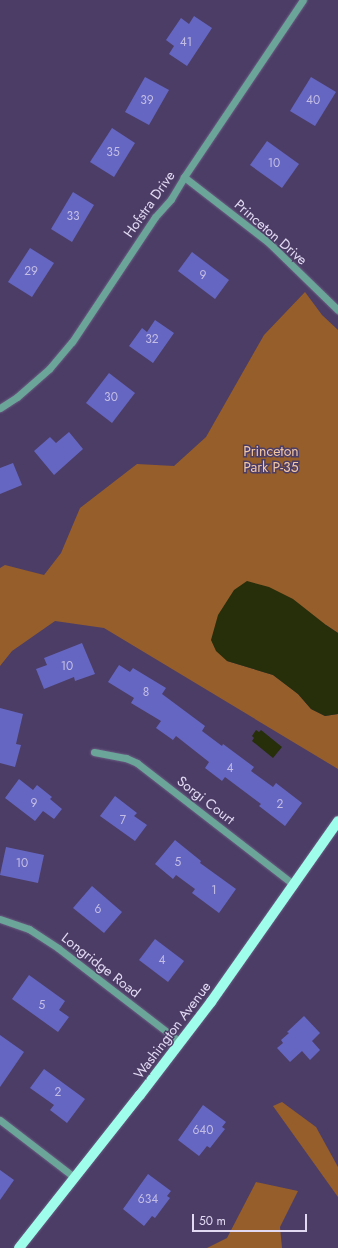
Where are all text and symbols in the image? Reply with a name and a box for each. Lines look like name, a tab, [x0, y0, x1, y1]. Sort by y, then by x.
house number: 41	[180, 36, 192, 50]
house number: 39	[140, 94, 154, 108]
house number: 40	[306, 94, 320, 108]
house number: 35	[106, 146, 120, 160]
house number: 10	[268, 157, 280, 171]
street label: Hofstra Drive	[120, 167, 178, 241]
street label: Princeton Drive	[231, 196, 311, 268]
house number: 33	[66, 210, 80, 224]
house number: 29	[24, 265, 38, 279]
house number: 9	[200, 269, 206, 283]
house number: 32	[145, 333, 159, 347]
house number: 30	[104, 391, 118, 405]
park label: Princeton Park P-35	[243, 443, 299, 476]
house number: 10	[61, 660, 73, 674]
house number: 8	[143, 686, 149, 700]
house number: 4	[227, 762, 233, 776]
street label: Sorgi Court	[174, 772, 238, 828]
house number: 9	[31, 797, 37, 811]
house number: 2	[277, 798, 283, 812]
house number: 7	[120, 814, 126, 828]
house number: 5	[175, 856, 181, 870]
house number: 10	[16, 857, 28, 871]
house number: 1	[211, 884, 217, 898]
house number: 6	[95, 903, 101, 917]
street label: Longridge Road	[58, 929, 144, 1001]
house number: 4	[159, 954, 165, 968]
street label: Washington Avenue	[130, 978, 214, 1082]
house number: 5	[39, 999, 45, 1013]
house number: 2	[55, 1086, 61, 1100]
house number: 640	[192, 1124, 214, 1138]
house number: 634	[138, 1193, 158, 1207]
scale bar	[194, 1206, 309, 1232]
text: 50 m	[199, 1212, 226, 1230]

